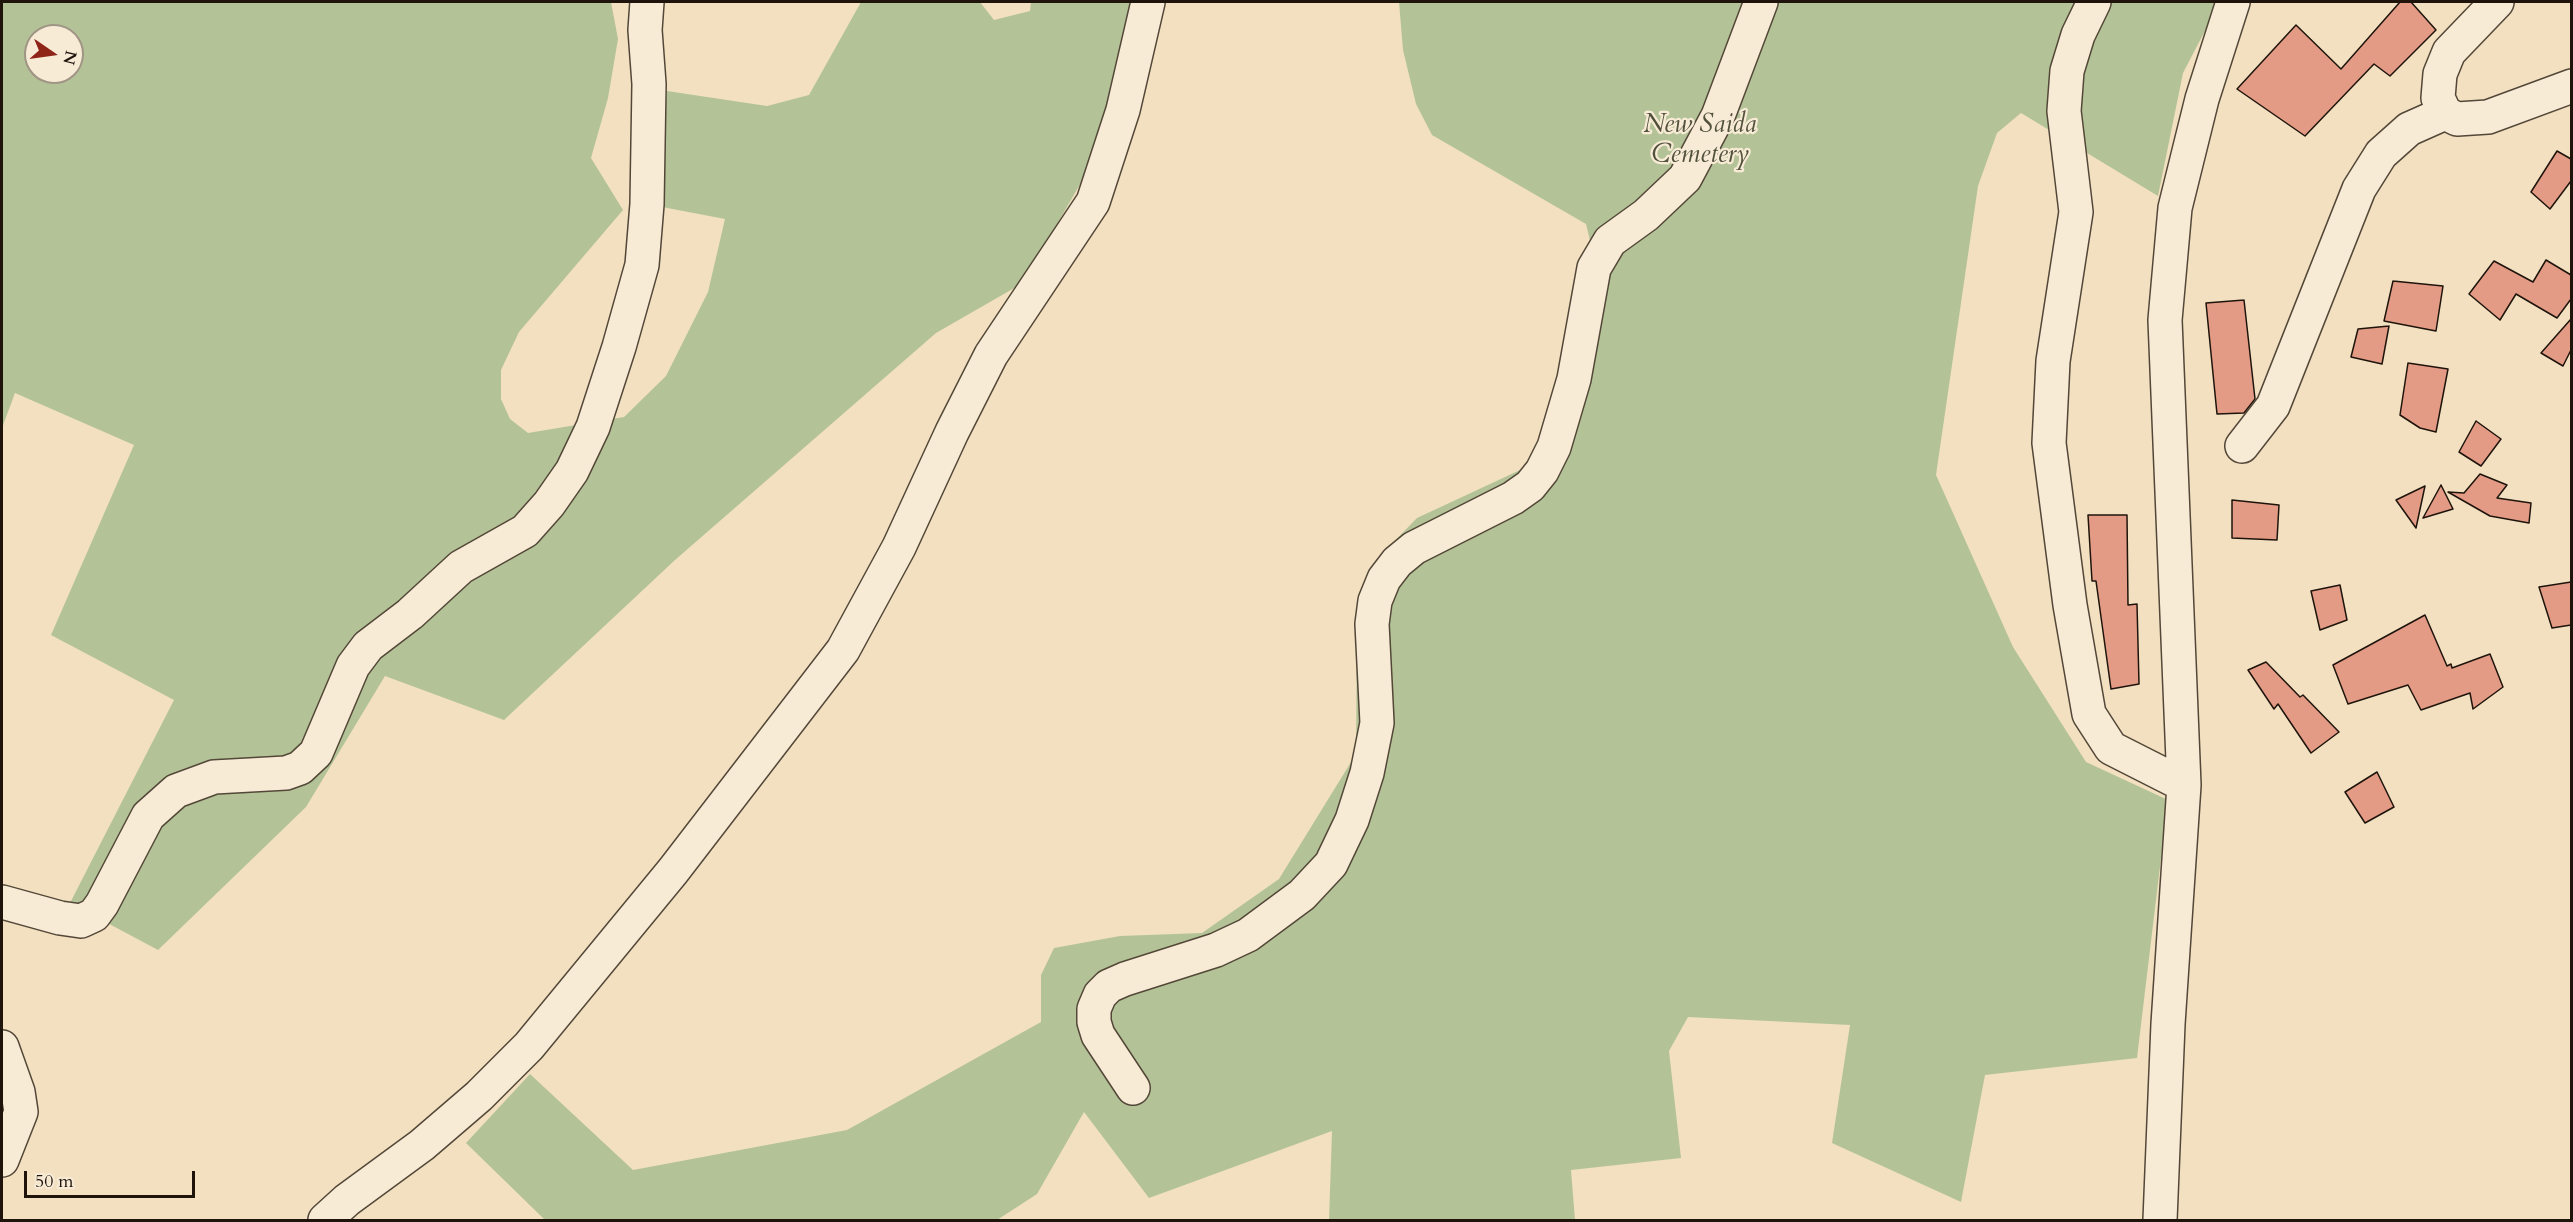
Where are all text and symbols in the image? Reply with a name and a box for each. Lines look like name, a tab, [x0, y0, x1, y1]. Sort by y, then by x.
north arrow	[24, 24, 84, 84]
text: N	[57, 48, 82, 67]
park label: New Saida Cemetery	[1644, 110, 1756, 172]
scale bar	[27, 1159, 198, 1197]
text: 50 m	[35, 1169, 74, 1194]

